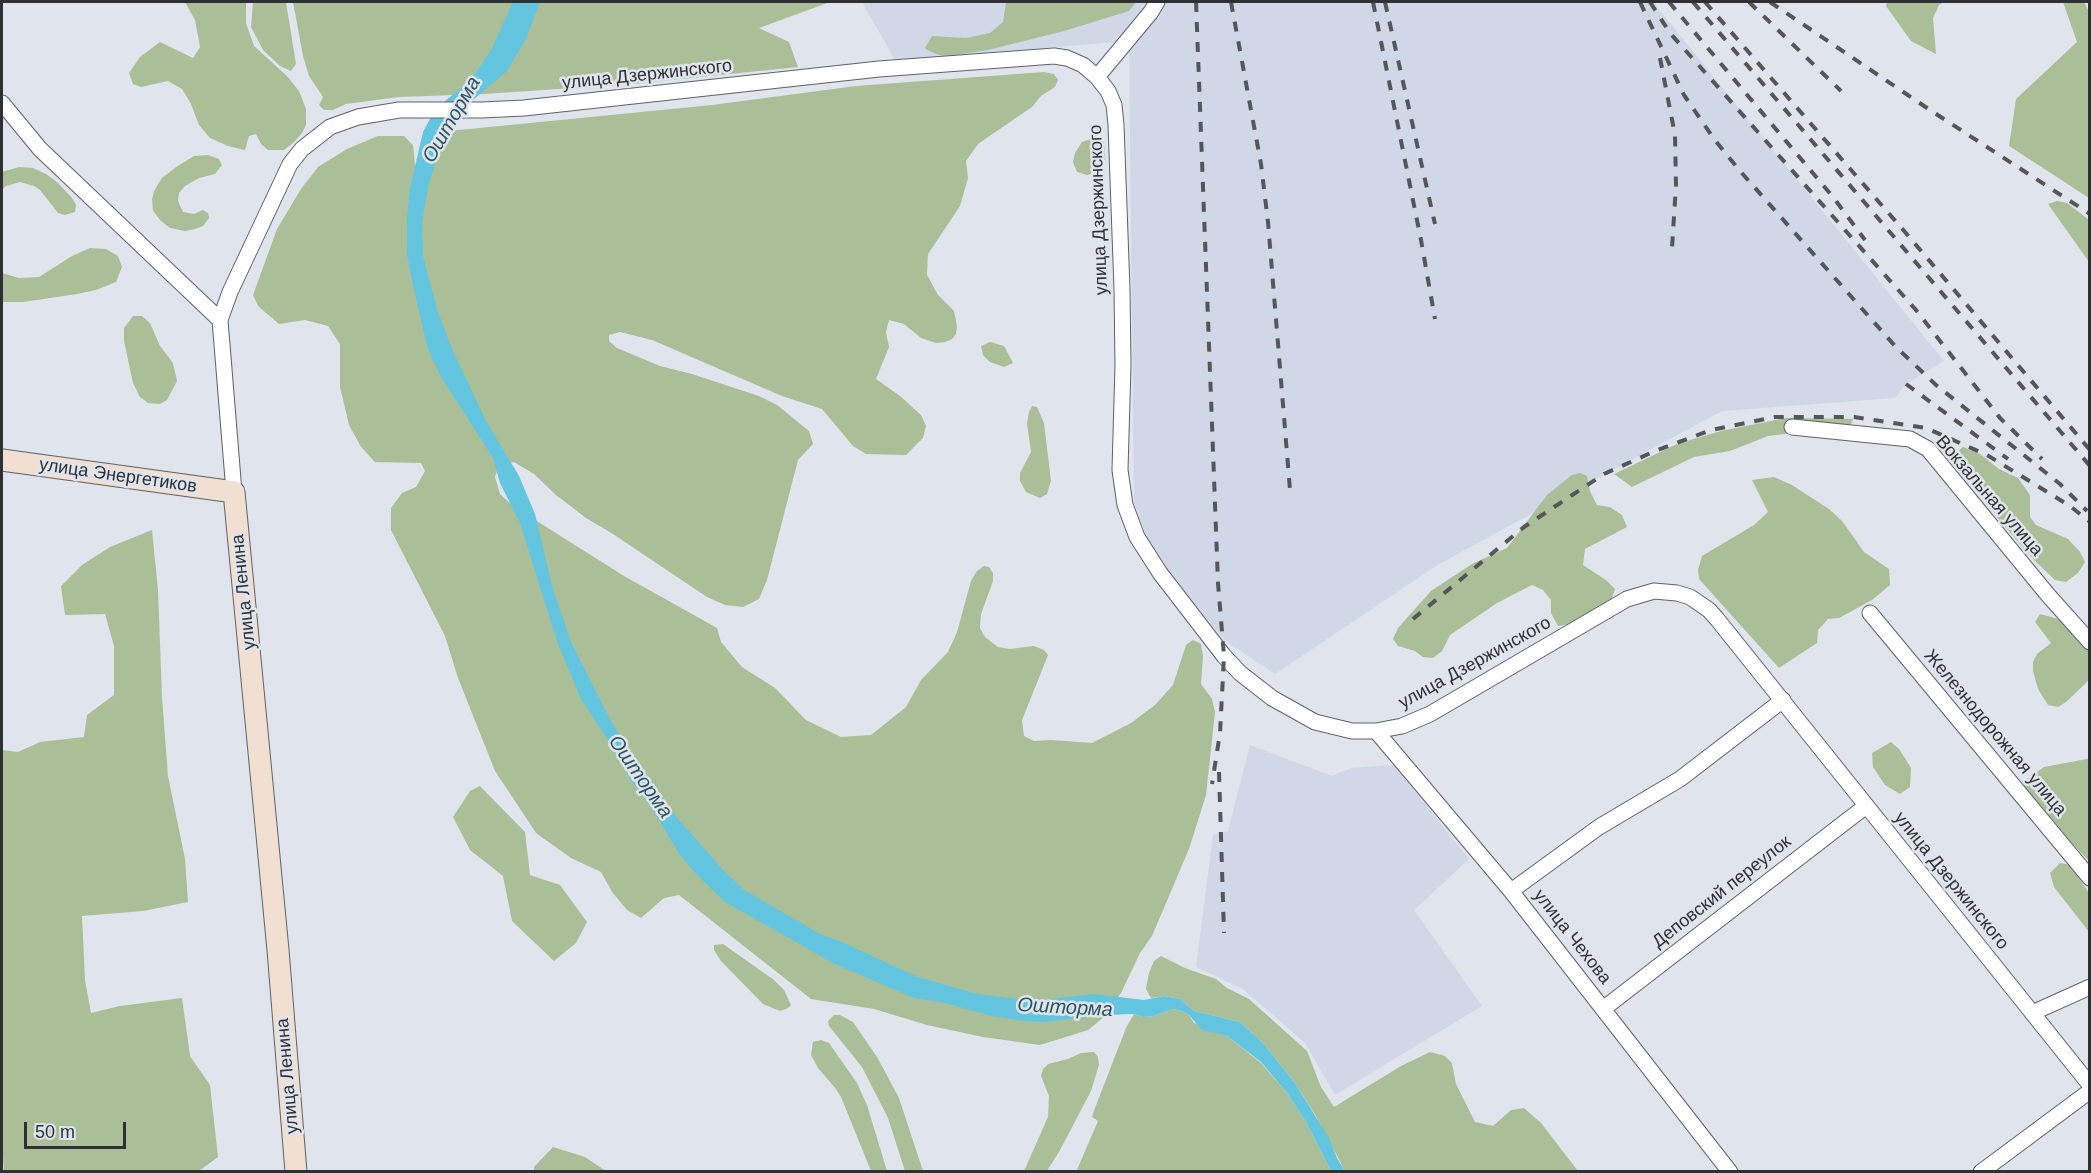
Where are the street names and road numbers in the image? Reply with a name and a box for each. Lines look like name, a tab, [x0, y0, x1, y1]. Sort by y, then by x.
street label: улица Дзержинского	[561, 55, 733, 95]
street label: улица Дзержинского	[1085, 124, 1113, 296]
street label: Вокзальная улица	[1931, 431, 2047, 561]
street label: улица Энергетиков	[38, 454, 198, 498]
street label: улица Ленина	[227, 533, 261, 651]
street label: улица Дзержинского	[1395, 612, 1555, 714]
street label: Железнодорожная улица	[1919, 646, 2071, 820]
street label: улица Дзержинского	[1889, 808, 2013, 954]
street label: Деповский переулок	[1648, 831, 1796, 953]
street label: улица Чехова	[1528, 885, 1616, 989]
street label: улица Ленина	[272, 1017, 304, 1135]

